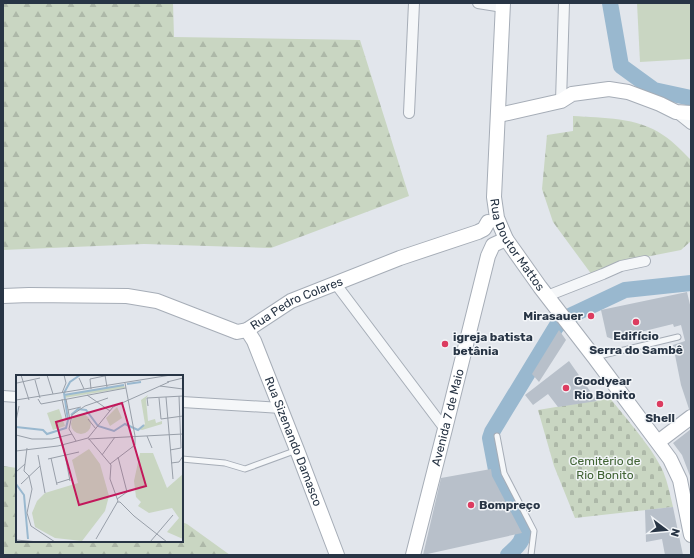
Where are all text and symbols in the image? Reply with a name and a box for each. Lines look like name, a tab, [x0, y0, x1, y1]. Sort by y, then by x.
street label: Rua Doutor Mattos	[487, 198, 547, 294]
street label: Rua Pedro Colares	[248, 274, 345, 333]
place label: Mirasauer	[523, 309, 584, 323]
marker: Mirasauer	[586, 311, 596, 321]
marker: Edifício Serra do Sambê	[631, 317, 641, 327]
place label: Edifício Serra do Sambê	[589, 329, 683, 357]
place label: igreja batista betânia	[453, 330, 533, 358]
marker: igreja batista betânia	[440, 339, 450, 349]
street label: Avenida 7 de Maio	[429, 367, 467, 467]
place label: Goodyear Rio Bonito	[574, 374, 635, 402]
inset map	[16, 375, 183, 542]
street label: Rua Sizenando Damasco	[262, 375, 325, 508]
marker: Goodyear Rio Bonito	[561, 383, 571, 393]
marker: Shell	[655, 399, 665, 409]
place label: Shell	[645, 411, 675, 425]
park label: Cemitério de Rio Bonito	[570, 454, 641, 482]
place label: Bompreço	[479, 498, 540, 512]
marker: Bompreço	[466, 500, 476, 510]
north arrow	[646, 510, 686, 550]
text: N	[668, 527, 682, 538]

